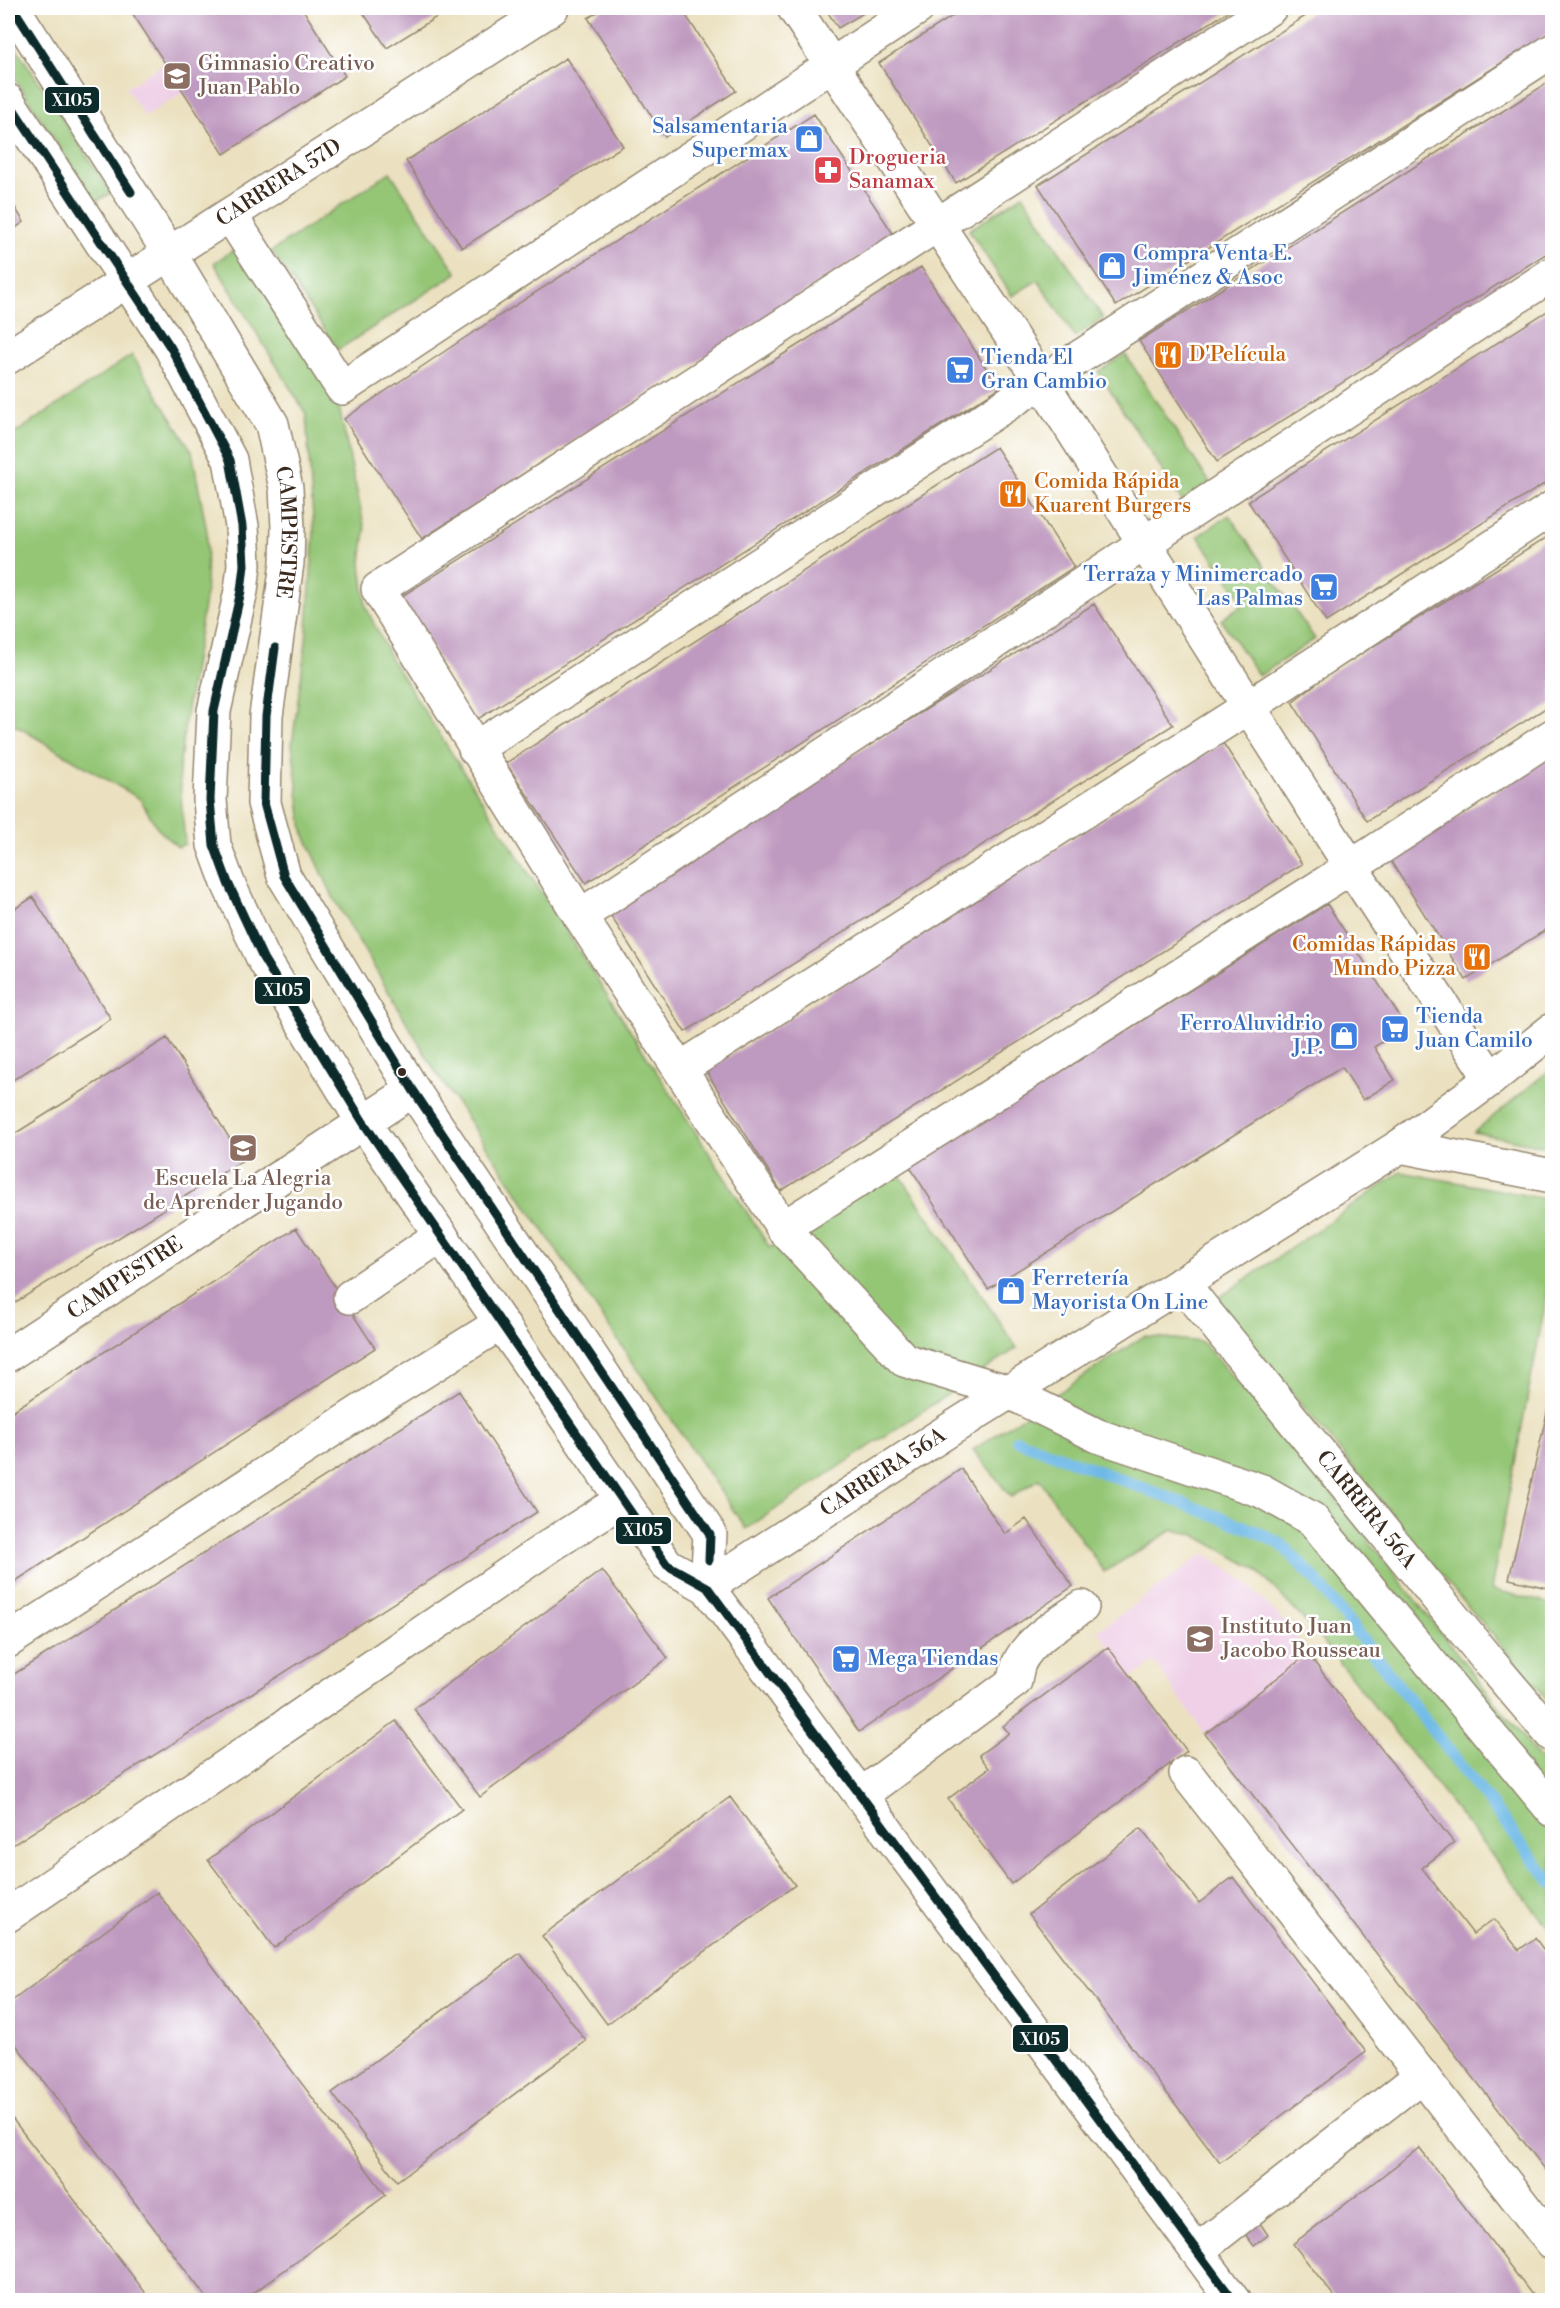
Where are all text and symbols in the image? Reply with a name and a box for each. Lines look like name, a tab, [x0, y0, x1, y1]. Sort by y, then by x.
place label: Gimnasio Creativo Juan Pablo	[197, 51, 375, 101]
school or university icon: Gimnasio Creativo Juan Pablo	[161, 60, 193, 92]
line badge: X105	[44, 86, 100, 114]
text: X105	[51, 91, 92, 111]
place label: Salsamentaria Supermax	[652, 114, 788, 164]
shop icon: Salsamentaria Supermax	[793, 123, 825, 155]
street label: CARRERA 57D	[212, 133, 346, 233]
place label: Drogueria Sanamax	[849, 145, 947, 195]
pharmacy icon: Drogueria Sanamax	[812, 154, 844, 186]
place label: Compra Venta E. Jiménez & Asoc	[1132, 241, 1292, 291]
shop icon: Compra Venta E. Jiménez & Asoc	[1096, 250, 1128, 282]
restaurant icon: D'Película	[1152, 339, 1184, 371]
place label: D'Película	[1189, 342, 1287, 368]
place label: Tienda El Gran Cambio	[981, 345, 1107, 395]
supermarket icon: Tienda El Gran Cambio	[944, 354, 976, 386]
street label: CAMPESTRE	[269, 464, 301, 600]
place label: Comida Rápida Kuarent Burgers	[1034, 469, 1191, 519]
restaurant icon: Comida Rápida Kuarent Burgers	[997, 478, 1029, 510]
place label: Terraza y Minimercado Las Palmas	[1083, 562, 1303, 612]
supermarket icon: Terraza y Minimercado Las Palmas	[1308, 571, 1340, 603]
place label: Comidas Rápidas Mundo Pizza	[1292, 932, 1456, 982]
restaurant icon: Comidas Rápidas Mundo Pizza	[1461, 941, 1493, 973]
line badge: X105	[254, 976, 311, 1005]
text: X105	[262, 981, 303, 1001]
place label: Tienda Juan Camilo	[1415, 1004, 1533, 1054]
place label: FerroAluvidrio J.P.	[1180, 1011, 1323, 1061]
supermarket icon: Tienda Juan Camilo	[1379, 1013, 1411, 1045]
shop icon: FerroAluvidrio J.P.	[1328, 1020, 1360, 1052]
unlabelled marker	[396, 1066, 408, 1078]
school or university icon: Escuela La Alegria de Aprender Jugando	[227, 1132, 259, 1164]
place label: Escuela La Alegria de Aprender Jugando	[143, 1166, 343, 1216]
street label: CAMPESTRE	[63, 1231, 188, 1326]
place label: Ferretería Mayorista On Line	[1032, 1266, 1208, 1316]
shop icon: Ferretería Mayorista On Line	[995, 1275, 1027, 1307]
street label: CARRERA 56A	[815, 1422, 951, 1523]
street label: CARRERA 56A	[1310, 1445, 1422, 1575]
line badge: X105	[615, 1516, 672, 1545]
text: X105	[622, 1521, 663, 1541]
place label: Instituto Juan Jacobo Rousseau	[1220, 1614, 1381, 1664]
school or university icon: Instituto Juan Jacobo Rousseau	[1184, 1623, 1216, 1655]
supermarket icon: Mega Tiendas	[830, 1643, 862, 1675]
place label: Mega Tiendas	[867, 1646, 998, 1672]
line badge: X105	[1012, 2024, 1069, 2053]
text: X105	[1019, 2030, 1060, 2050]

